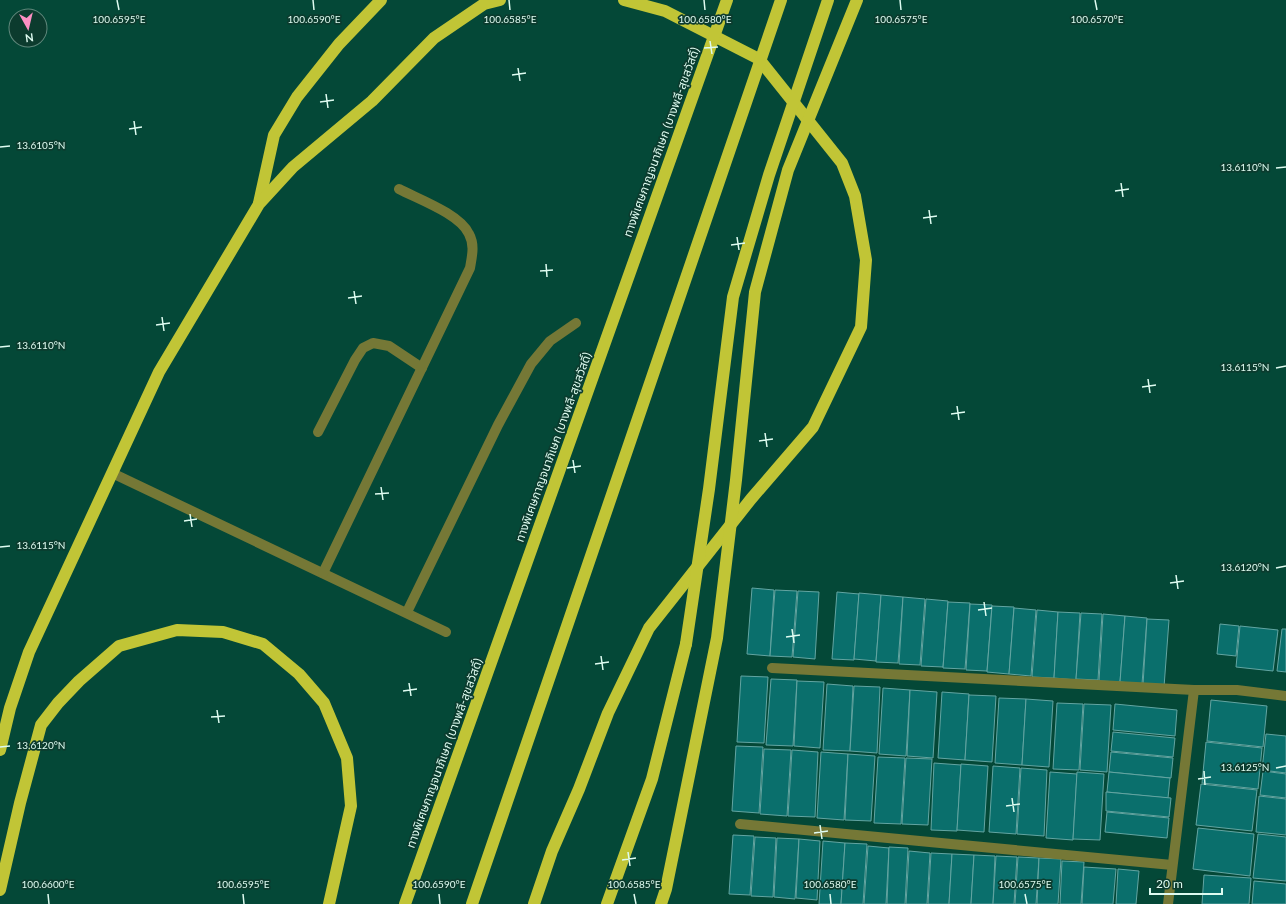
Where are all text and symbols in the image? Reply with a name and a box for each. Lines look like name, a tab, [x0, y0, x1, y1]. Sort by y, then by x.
north arrow	[8, 8, 48, 48]
text: 100.6595°E	[93, 13, 146, 25]
text: 100.6590°E	[288, 13, 341, 25]
text: 100.6585°E	[484, 13, 537, 25]
text: 100.6580°E	[679, 13, 732, 25]
text: 100.6575°E	[875, 13, 928, 25]
text: 100.6570°E	[1071, 13, 1124, 25]
text: N	[24, 31, 35, 45]
street label: ทางพิเศษกาญจนาภิเษก (บางพลี-สุขสวัสดิ์)	[620, 45, 702, 239]
text: 13.6105°N	[17, 139, 65, 151]
text: 13.6110°N	[1221, 161, 1269, 173]
text: 13.6110°N	[17, 339, 65, 351]
street label: ทางพิเศษกาญจนาภิเษก (บางพลี-สุขสวัสดิ์)	[512, 350, 594, 544]
text: 13.6115°N	[1221, 361, 1269, 373]
text: 13.6115°N	[17, 539, 65, 551]
text: 13.6120°N	[1221, 561, 1269, 573]
street label: ทางพิเศษกาญจนาภิเษก (บางพลี-สุขสวัสดิ์)	[403, 656, 485, 850]
text: 13.6120°N	[17, 739, 65, 751]
text: 13.6125°N	[1221, 761, 1269, 773]
scale bar	[1150, 870, 1222, 896]
text: 20 m	[1156, 876, 1183, 891]
text: 100.6600°E	[22, 878, 75, 890]
text: 100.6595°E	[217, 878, 270, 890]
text: 100.6590°E	[413, 878, 466, 890]
text: 100.6585°E	[608, 878, 661, 890]
text: 100.6580°E	[804, 878, 857, 890]
text: 100.6575°E	[999, 878, 1052, 890]

